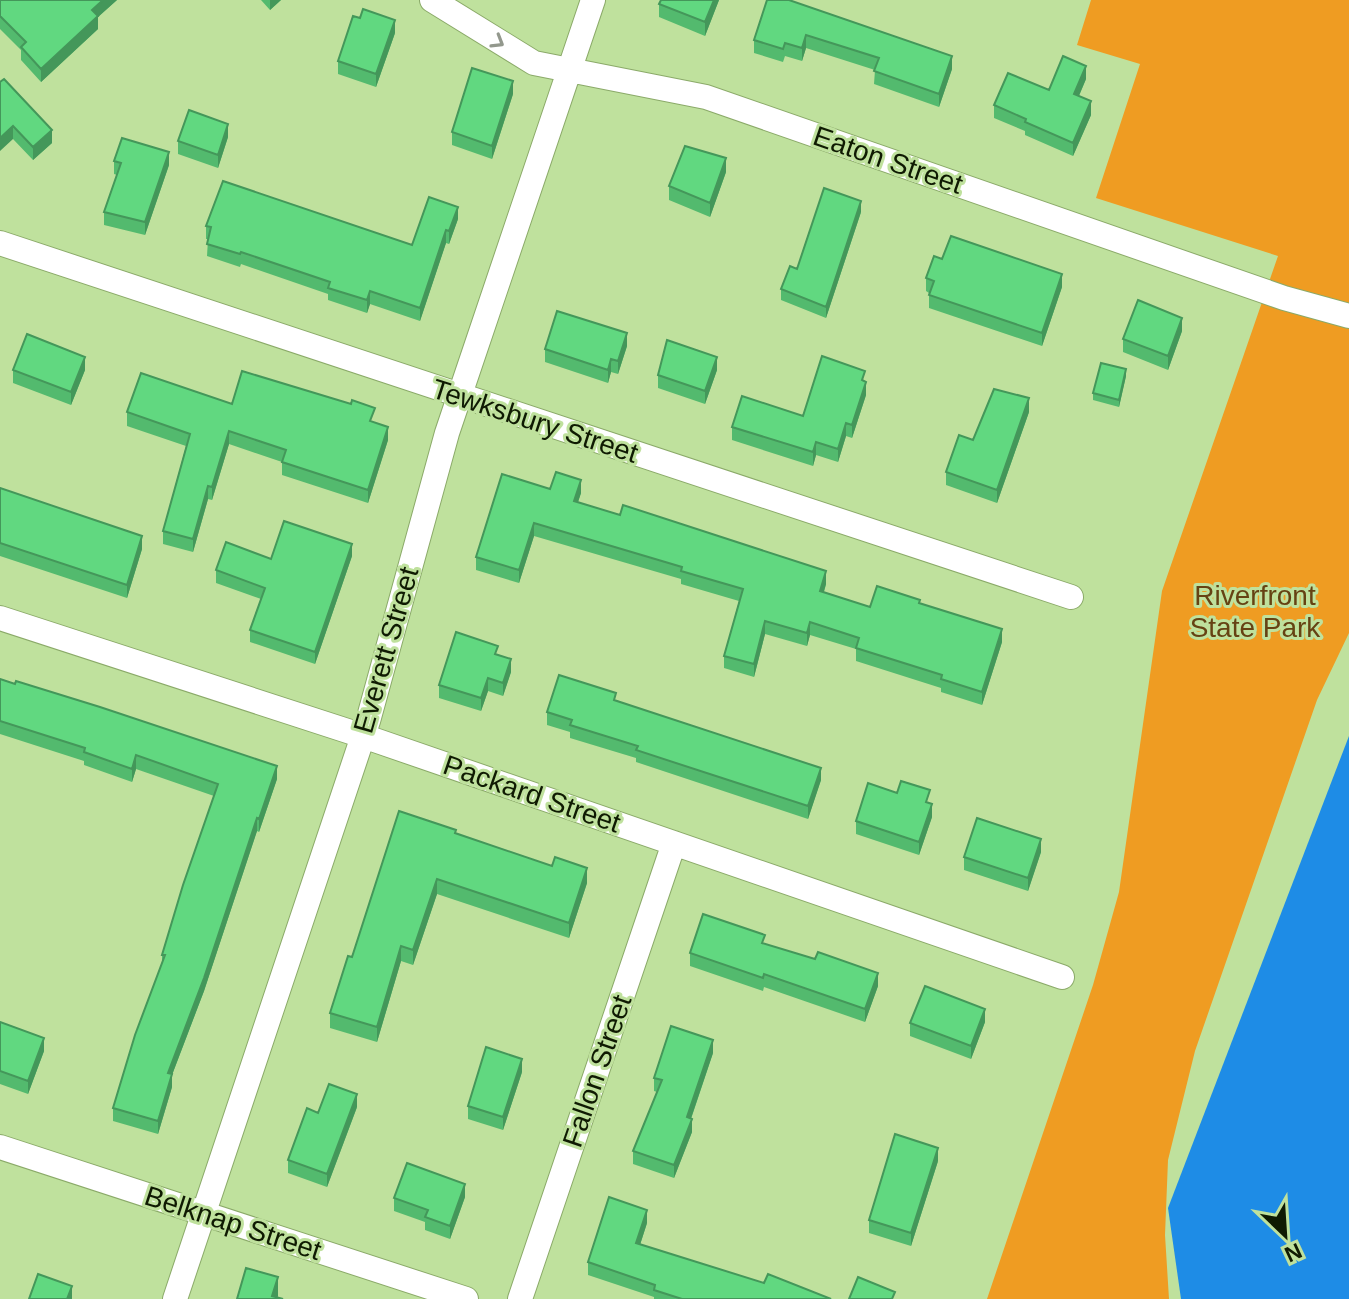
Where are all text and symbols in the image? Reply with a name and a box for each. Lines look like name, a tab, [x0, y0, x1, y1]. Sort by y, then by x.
one-way arrow	[489, 32, 504, 47]
street label: Eaton Street	[809, 120, 967, 200]
street label: Tewksbury Street	[428, 373, 642, 469]
street label: Everett Street	[348, 563, 425, 737]
park label: Riverfront State Park	[1190, 580, 1321, 643]
street label: Packard Street	[439, 749, 625, 839]
street label: Fallon Street	[557, 991, 638, 1151]
street label: Belknap Street	[141, 1180, 325, 1266]
north arrow	[1245, 1195, 1325, 1275]
text: N	[1281, 1238, 1306, 1267]

